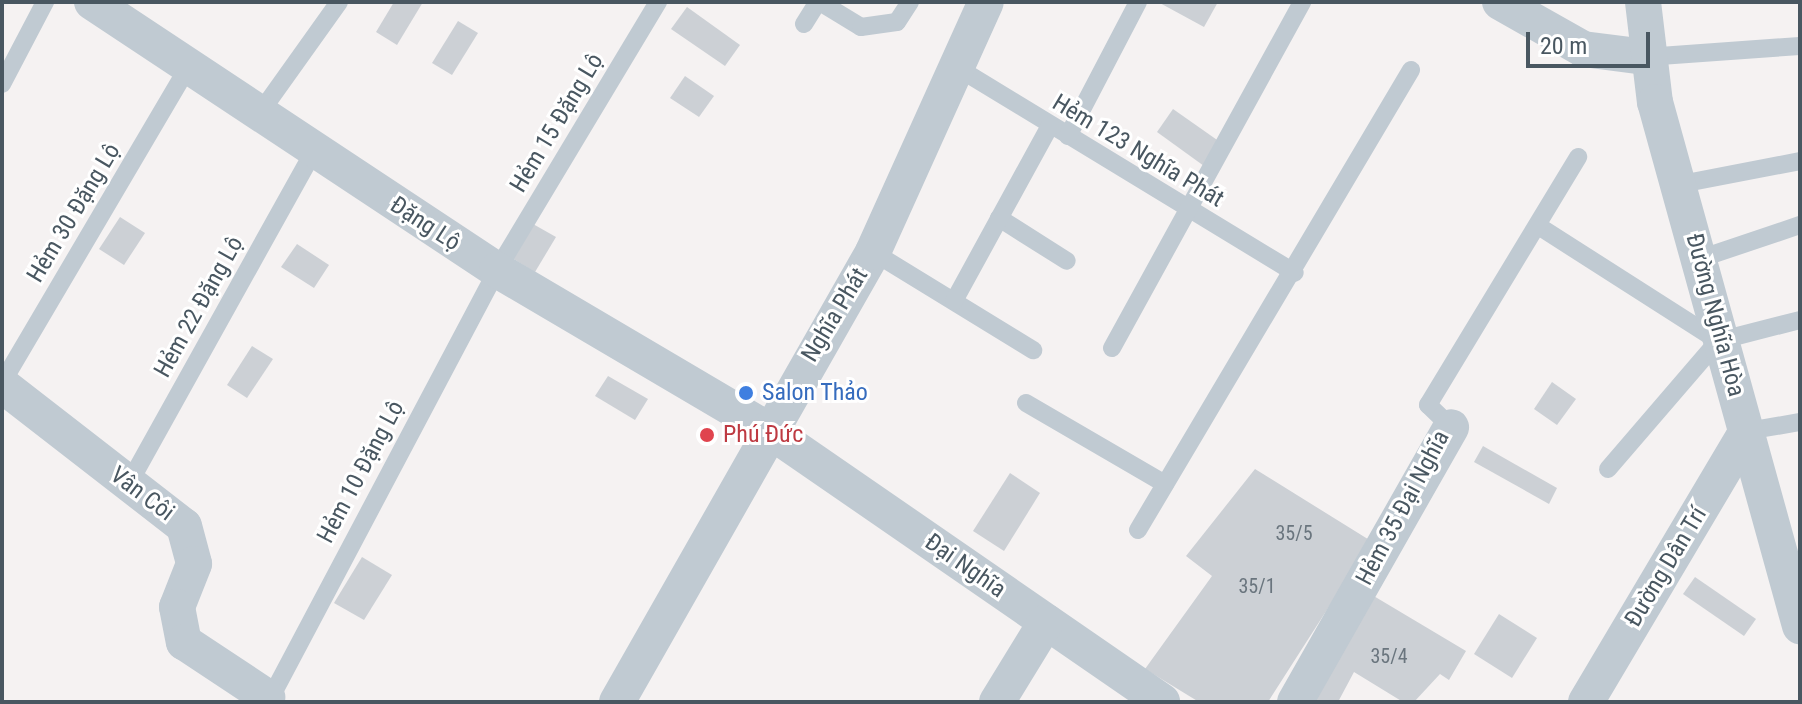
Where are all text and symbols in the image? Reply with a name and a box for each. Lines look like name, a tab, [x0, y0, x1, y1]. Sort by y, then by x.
scale bar	[1530, 16, 1654, 66]
text: 20 m	[1540, 32, 1587, 60]
street label: Hẻm 15 Đặng Lộ	[504, 48, 610, 198]
street label: Hẻm 123 Nghĩa Phát	[1047, 88, 1229, 214]
street label: Hẻm 30 Đặng Lộ	[21, 138, 127, 288]
street label: Đặng Lộ	[384, 191, 466, 257]
street label: Đường Nghĩa Hòa	[1679, 230, 1751, 400]
street label: Hẻm 22 Đặng Lộ	[148, 231, 250, 383]
street label: Nghĩa Phát	[796, 263, 874, 367]
place label: Salon Thảo	[762, 379, 868, 407]
marker: Salon Thảo	[737, 384, 755, 402]
street label: Hẻm 10 Đặng Lộ	[311, 396, 411, 548]
place label: Phú Đức	[723, 421, 803, 449]
marker: Phú Đức	[698, 426, 716, 444]
street label: Hẻm 35 Đại Nghĩa	[1350, 426, 1456, 590]
street label: Vân Côi	[104, 461, 180, 527]
street label: Đường Dân Trí	[1619, 502, 1713, 632]
house number: 35/5	[1275, 521, 1313, 545]
street label: Đại Nghĩa	[919, 528, 1011, 604]
house number: 35/1	[1238, 574, 1276, 598]
house number: 35/4	[1370, 644, 1408, 668]

